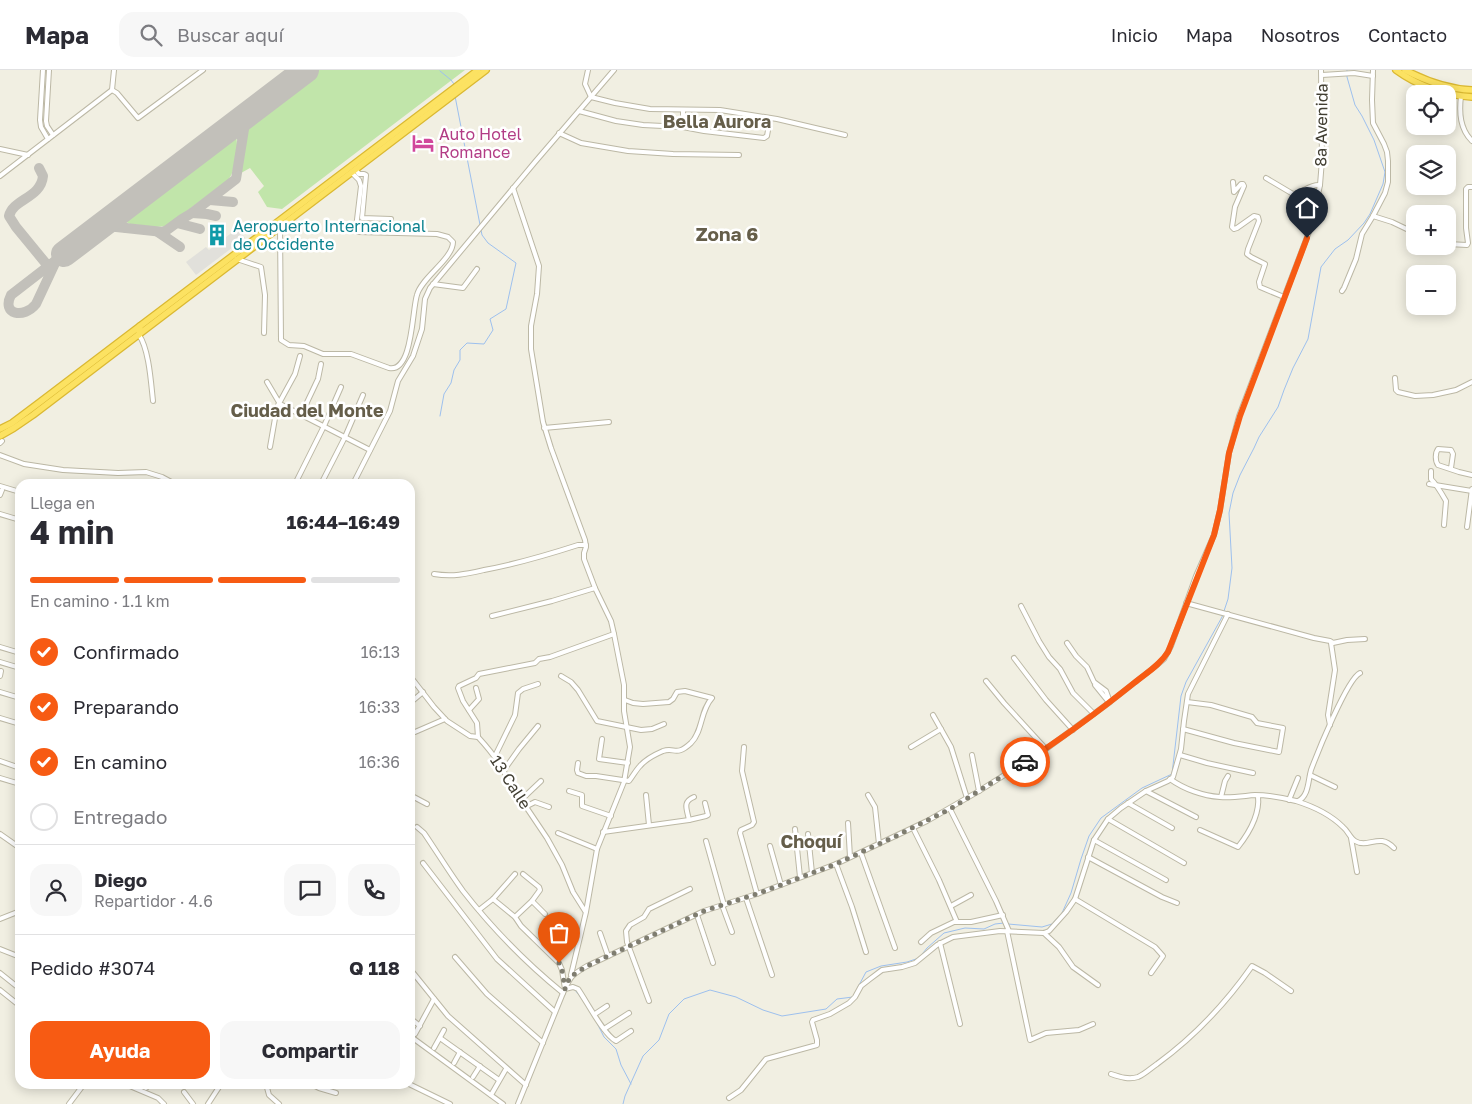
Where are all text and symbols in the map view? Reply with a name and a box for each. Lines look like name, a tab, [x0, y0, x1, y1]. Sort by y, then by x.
search box	[119, 12, 469, 57]
text: Mapa	[25, 20, 89, 49]
icon: search	[137, 21, 165, 49]
text: Buscar aquí	[177, 23, 284, 46]
text: Inicio	[1111, 24, 1158, 46]
text: Mapa	[1186, 24, 1233, 46]
text: Nosotros	[1261, 24, 1340, 46]
text: Contacto	[1368, 24, 1447, 46]
street label: 8a Avenida	[1310, 83, 1332, 167]
map controls	[1406, 85, 1456, 315]
button: locate	[1406, 85, 1456, 135]
district label: Bella Aurora	[663, 110, 771, 132]
place label: Auto Hotel Romance	[439, 124, 522, 162]
hotel icon: Auto Hotel Romance	[410, 130, 436, 156]
button: layers	[1406, 145, 1456, 195]
pin	[1286, 187, 1328, 238]
icon: home	[1293, 194, 1321, 222]
button: +	[1406, 205, 1456, 255]
place label: Aeropuerto Internacional de Occidente	[233, 216, 426, 254]
building icon: Aeropuerto Internacional de Occidente	[204, 222, 230, 248]
district label: Zona 6	[696, 222, 758, 245]
button: −	[1406, 265, 1456, 315]
district label: Ciudad del Monte	[230, 399, 384, 421]
text: Llega en	[30, 493, 95, 513]
text: 16:44–16:49	[286, 510, 400, 533]
text: 4 min	[30, 513, 114, 551]
text: En camino · 1.1 km	[30, 591, 170, 611]
icon: check	[30, 638, 58, 666]
text: Confirmado	[73, 640, 179, 663]
text: 16:13	[361, 642, 400, 662]
icon: check	[30, 693, 58, 721]
text: Preparando	[73, 695, 179, 718]
text: 16:33	[359, 697, 400, 717]
courier	[1000, 737, 1050, 787]
icon: check	[30, 748, 58, 776]
icon: car	[1011, 748, 1039, 776]
text: En camino	[73, 750, 167, 773]
street label: 13 Calle	[486, 751, 536, 813]
text: 16:36	[359, 752, 400, 772]
text: Entregado	[73, 805, 167, 828]
district label: Choquí	[780, 830, 844, 852]
button: person	[30, 864, 82, 916]
button: chat	[284, 864, 336, 916]
button: phone	[348, 864, 400, 916]
text: Diego	[94, 868, 147, 891]
text: Repartidor · 4.6	[94, 891, 213, 911]
pin	[538, 912, 580, 963]
icon: bag	[545, 919, 573, 947]
text: Pedido #3074	[30, 956, 155, 979]
text: Q 118	[349, 956, 400, 979]
button: Ayuda	[30, 1021, 210, 1079]
button: Compartir	[220, 1021, 400, 1079]

